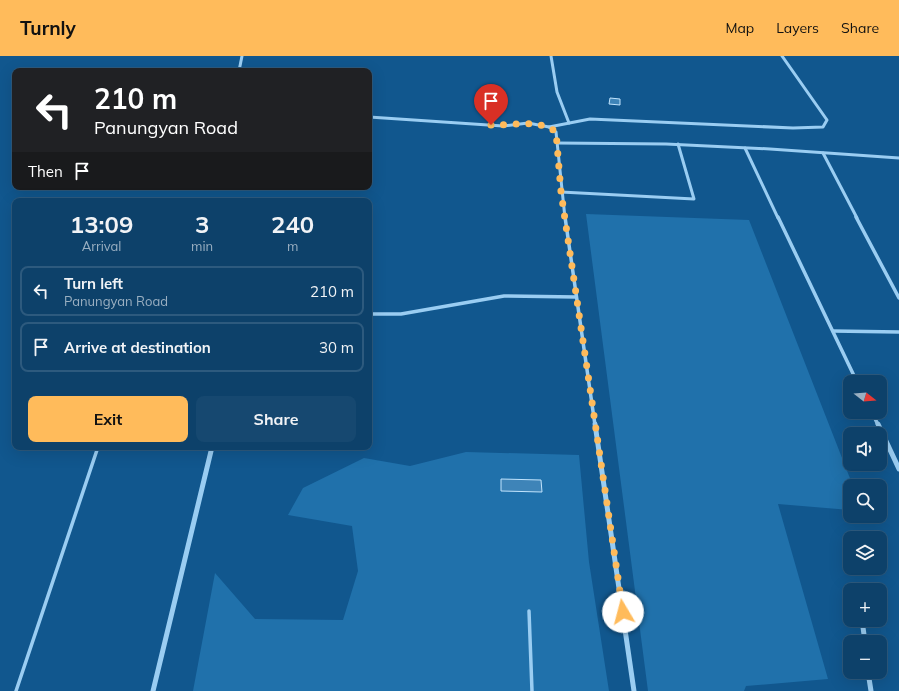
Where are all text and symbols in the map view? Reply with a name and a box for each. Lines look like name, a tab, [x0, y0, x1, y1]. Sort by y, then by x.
text: Turnly	[20, 16, 76, 40]
text: Map	[725, 19, 754, 37]
text: Layers	[776, 19, 819, 37]
text: Share	[841, 19, 879, 37]
text: 210 m	[94, 81, 177, 116]
icon: left	[28, 84, 80, 136]
pin	[474, 84, 508, 125]
icon: arrive	[480, 90, 502, 112]
text: Panungyan Road	[94, 116, 238, 139]
icon: arrive	[71, 160, 93, 182]
text: Then	[28, 162, 63, 181]
text: 13:09	[70, 209, 133, 239]
text: 3	[195, 209, 209, 239]
text: 240	[271, 209, 314, 239]
text: Arrival	[82, 238, 121, 254]
text: min	[191, 238, 213, 254]
text: m	[287, 238, 298, 254]
text: Turn left	[64, 274, 123, 293]
icon: left	[30, 280, 52, 302]
text: 210 m	[310, 282, 354, 301]
text: Panungyan Road	[64, 293, 168, 309]
icon: arrive	[30, 336, 52, 358]
text: Arrive at destination	[64, 338, 211, 357]
text: 30 m	[319, 338, 354, 357]
north arrow	[843, 375, 887, 419]
map controls	[843, 375, 887, 679]
button: Exit	[28, 396, 188, 442]
button: Share	[196, 396, 356, 442]
button: sound	[843, 427, 887, 471]
button: search	[843, 479, 887, 523]
button: layers	[843, 531, 887, 575]
button: +	[843, 583, 887, 627]
position arrow	[602, 591, 644, 633]
button: −	[843, 635, 887, 679]

